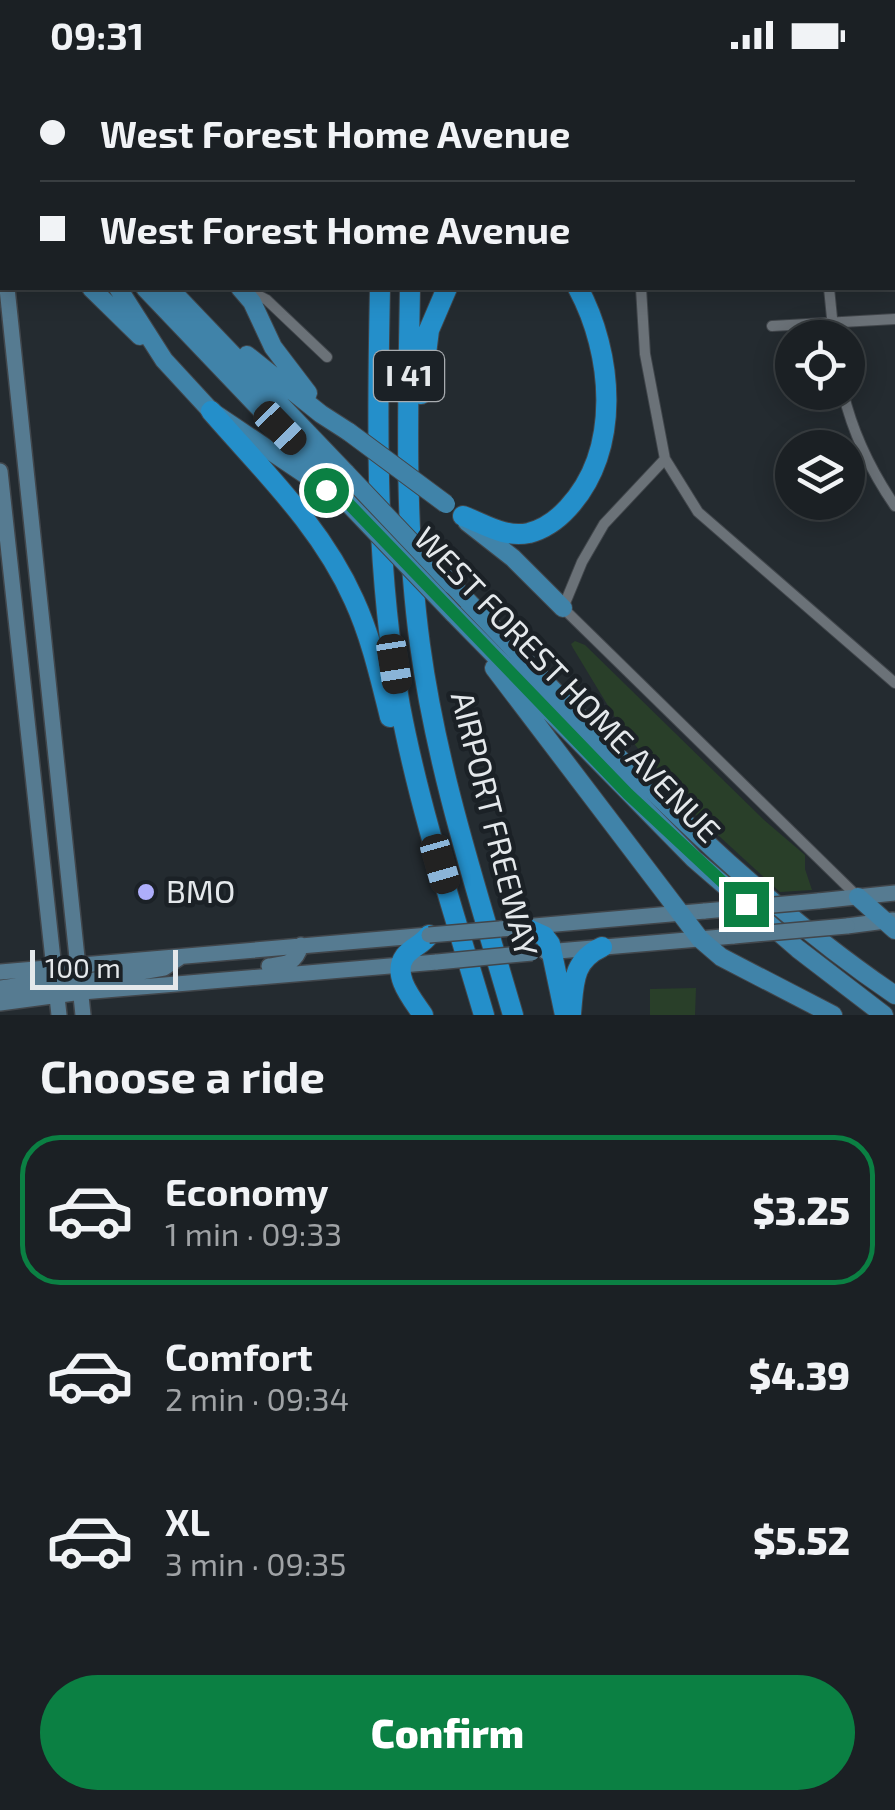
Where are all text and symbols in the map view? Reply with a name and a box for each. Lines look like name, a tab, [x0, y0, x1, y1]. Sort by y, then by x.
text: 09:31	[50, 12, 144, 58]
text: West Forest Home Avenue	[100, 110, 570, 156]
text: West Forest Home Avenue	[100, 206, 570, 252]
map controls	[775, 320, 865, 520]
button: locate	[775, 320, 865, 410]
road number: I 41	[374, 351, 444, 401]
car	[248, 396, 312, 460]
button: layers	[775, 430, 865, 520]
route start	[304, 468, 349, 513]
street label: WEST FOREST HOME AVENUE	[408, 518, 729, 849]
car	[374, 632, 414, 696]
street label: AIRPORT FREEWAY	[445, 687, 547, 960]
car	[417, 831, 463, 897]
place label: BMO	[166, 871, 235, 909]
marker: BMO	[135, 881, 157, 903]
route end	[724, 882, 769, 927]
scale bar	[30, 945, 178, 990]
text: 100 m	[45, 950, 121, 984]
text: Choose a ride	[40, 1048, 325, 1102]
icon: car	[45, 1165, 135, 1255]
text: Economy	[165, 1168, 329, 1214]
text: $3.25	[753, 1187, 850, 1233]
text: 1 min · 09:33	[165, 1214, 342, 1252]
icon: car	[45, 1330, 135, 1420]
text: Comfort	[165, 1333, 313, 1379]
text: $4.39	[749, 1352, 850, 1398]
text: 2 min · 09:34	[165, 1379, 349, 1417]
icon: car	[45, 1495, 135, 1585]
text: XL	[165, 1498, 210, 1544]
text: $5.52	[753, 1517, 850, 1563]
text: 3 min · 09:35	[165, 1544, 346, 1582]
button: Confirm	[40, 1675, 855, 1790]

